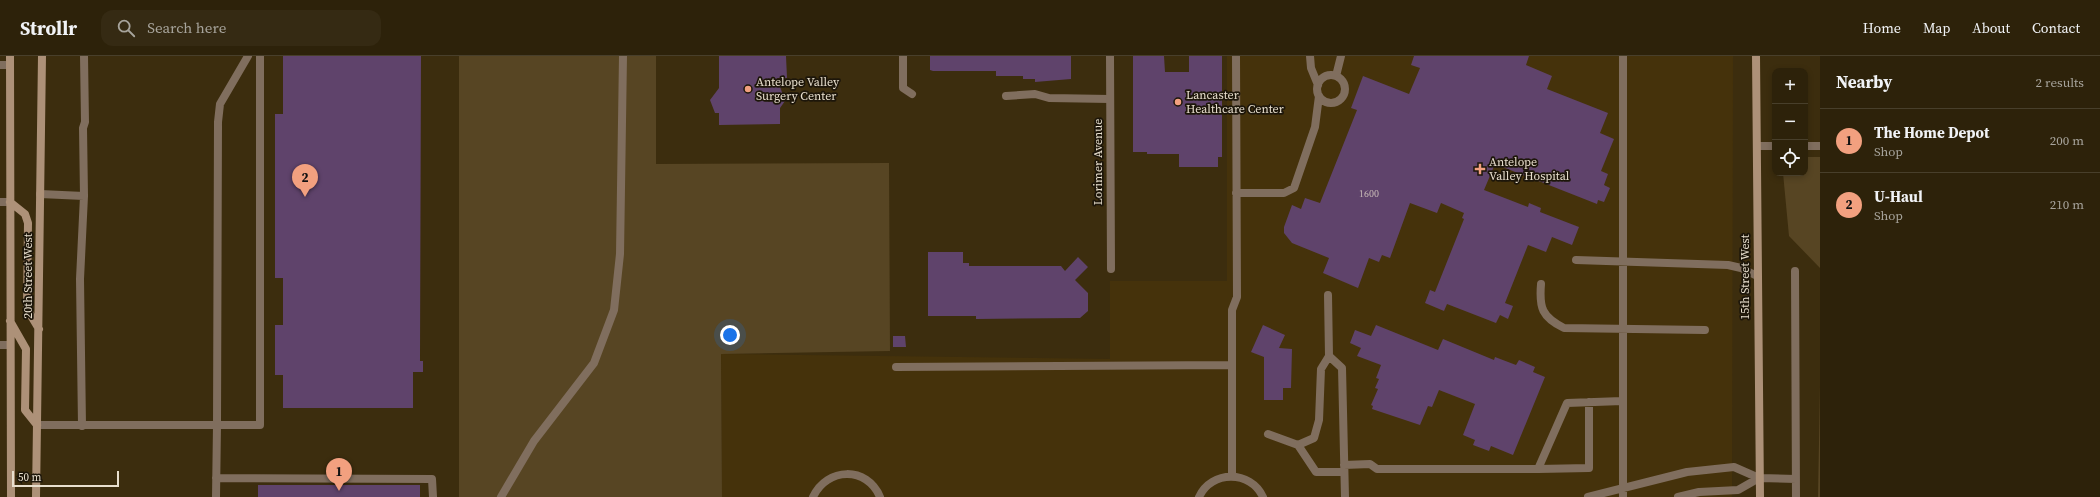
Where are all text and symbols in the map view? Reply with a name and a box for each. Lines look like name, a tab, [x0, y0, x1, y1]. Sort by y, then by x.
search box	[101, 10, 381, 46]
text: Strollr	[20, 15, 77, 41]
icon: search	[115, 17, 137, 39]
text: Search here	[147, 17, 226, 38]
text: Home	[1863, 18, 1901, 38]
text: Map	[1923, 18, 1950, 38]
text: About	[1972, 18, 2010, 38]
text: Contact	[2032, 18, 2080, 38]
map controls	[1772, 68, 1808, 176]
button: +	[1772, 68, 1808, 104]
text: Nearby	[1836, 70, 1892, 94]
place label: Antelope Valley Surgery Center	[756, 74, 840, 104]
text: 2 results	[2036, 74, 2084, 91]
marker: Antelope Valley Surgery Center	[743, 84, 753, 94]
place label: Lancaster Healthcare Center	[1186, 87, 1284, 117]
marker: Lancaster Healthcare Center	[1173, 97, 1183, 107]
button: −	[1772, 104, 1808, 140]
street label: Lorimer Avenue	[1090, 119, 1106, 205]
text: The Home Depot	[1874, 122, 1989, 143]
text: 1	[1845, 132, 1853, 149]
text: 200 m	[2050, 132, 2084, 149]
button: locate	[1772, 140, 1808, 176]
text: Shop	[1874, 143, 1903, 160]
place label: Antelope Valley Hospital	[1489, 154, 1570, 184]
marker: Antelope Valley Hospital	[1474, 163, 1486, 175]
pin: 2	[292, 164, 318, 197]
text: U-Haul	[1874, 186, 1923, 207]
house number: 1600	[1359, 187, 1379, 200]
text: 2	[1845, 196, 1853, 213]
text: 210 m	[2050, 196, 2084, 213]
text: Shop	[1874, 207, 1903, 224]
street label: 20th Street West	[20, 233, 36, 319]
street label: 15th Street West	[1737, 234, 1753, 320]
your location	[720, 325, 740, 345]
pin: 1	[326, 458, 352, 491]
scale bar	[12, 469, 119, 488]
text: 50 m	[18, 470, 41, 485]

